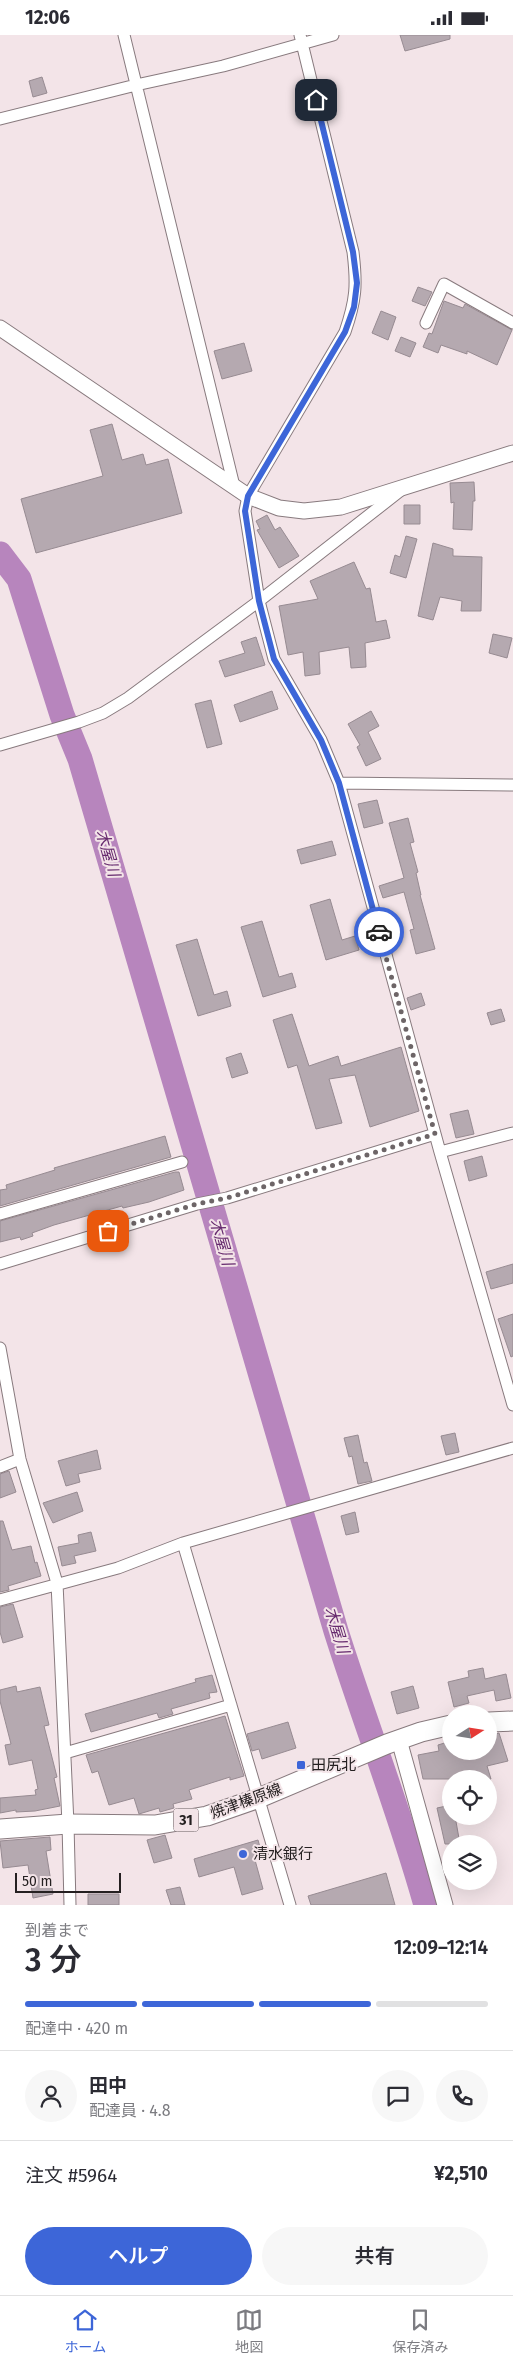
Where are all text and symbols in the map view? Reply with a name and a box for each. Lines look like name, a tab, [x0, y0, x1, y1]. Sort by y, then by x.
text: 12:06	[25, 6, 70, 29]
pin	[295, 79, 337, 121]
icon: home	[302, 86, 330, 114]
water label: 木屋川	[92, 827, 124, 881]
courier	[354, 907, 404, 957]
icon: car	[365, 918, 393, 946]
pin	[87, 1210, 129, 1252]
water label: 木屋川	[206, 1216, 238, 1270]
icon: bag	[94, 1217, 122, 1245]
water label: 木屋川	[321, 1604, 354, 1658]
north arrow	[442, 1705, 498, 1760]
map controls	[442, 1705, 497, 1890]
place label: 田尻北	[311, 1756, 356, 1774]
marker: 田尻北	[295, 1759, 307, 1771]
button: locate	[442, 1770, 497, 1825]
street label: 焼津榛原線	[208, 1780, 284, 1822]
road number: 31	[174, 1809, 198, 1831]
button: layers	[442, 1835, 497, 1890]
place label: 清水銀行	[253, 1845, 313, 1863]
marker: 清水銀行	[237, 1848, 249, 1860]
scale bar	[15, 1870, 121, 1893]
text: 50 m	[22, 1873, 53, 1890]
text: 到着まで	[25, 1921, 89, 1940]
text: 12:09–12:14	[394, 1936, 488, 1959]
text: 3 分	[25, 1941, 81, 1979]
text: 配達中 · 420 m	[25, 2019, 128, 2038]
button: person	[25, 2070, 77, 2122]
button: chat	[372, 2070, 424, 2122]
button: phone	[436, 2070, 488, 2122]
text: 田中	[89, 2074, 127, 2097]
text: 配達員 · 4.8	[89, 2101, 171, 2120]
text: ¥2,510	[434, 2162, 488, 2185]
text: 注文 #5964	[25, 2164, 117, 2187]
button: ヘルプ	[25, 2227, 252, 2285]
button: 共有	[262, 2227, 488, 2285]
tab: ホーム	[65, 2306, 106, 2356]
tab: 地図	[235, 2306, 263, 2356]
tab: 保存済み	[392, 2306, 448, 2356]

